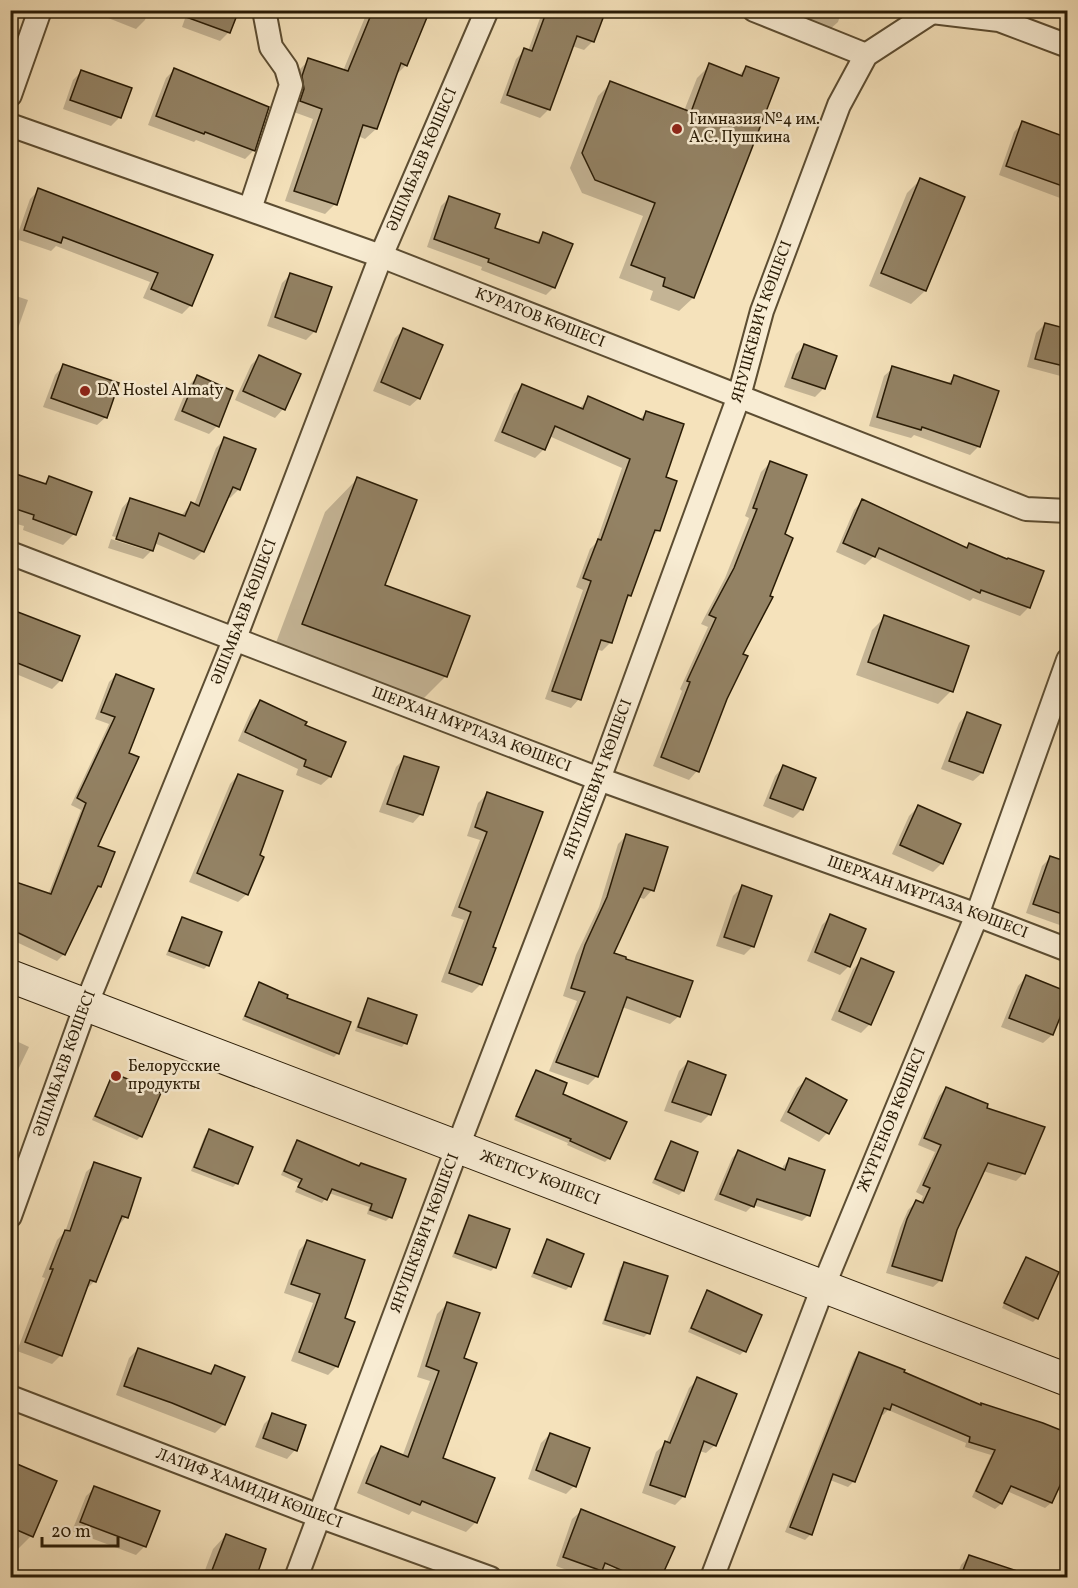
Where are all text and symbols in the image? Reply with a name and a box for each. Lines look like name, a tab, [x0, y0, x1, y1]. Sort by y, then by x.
street label: ӘШІМБАЕВ КӨШЕСІ	[382, 85, 463, 235]
place label: Гимназия №4 им. А.С. Пушкина	[689, 109, 820, 149]
marker: Гимназия №4 им. А.С. Пушкина	[670, 122, 684, 136]
street label: ЯНУШКЕВИЧ КӨШЕСІ	[726, 238, 798, 406]
street label: КУРАТОВ КӨШЕСІ	[472, 283, 608, 354]
place label: DA Hostel Almaty	[97, 380, 224, 402]
marker: DA Hostel Almaty	[78, 384, 92, 398]
street label: ӘШІМБАЕВ КӨШЕСІ	[206, 536, 283, 688]
street label: ШЕРХАН МҰРТАЗА КӨШЕСІ	[368, 682, 574, 778]
street label: ЯНУШКЕВИЧ КӨШЕСІ	[558, 696, 638, 862]
street label: ШЕРХАН МҰРТАЗА КӨШЕСІ	[824, 851, 1031, 944]
street label: ӘШІМБАЕВ КӨШЕСІ	[28, 987, 102, 1140]
street label: ЖҮРГЕНОВ КӨШЕСІ	[852, 1045, 932, 1196]
place label: Белорусские продукты	[128, 1056, 220, 1096]
marker: Белорусские продукты	[109, 1069, 123, 1083]
street label: ЖЕТІСУ КӨШЕСІ	[476, 1145, 603, 1211]
street label: ЯНУШКЕВИЧ КӨШЕСІ	[385, 1150, 465, 1317]
street label: ЛАТИФ ХАМИДИ КӨШЕСІ	[153, 1443, 345, 1534]
scale bar	[42, 1510, 118, 1548]
text: 20 m	[51, 1520, 91, 1545]

